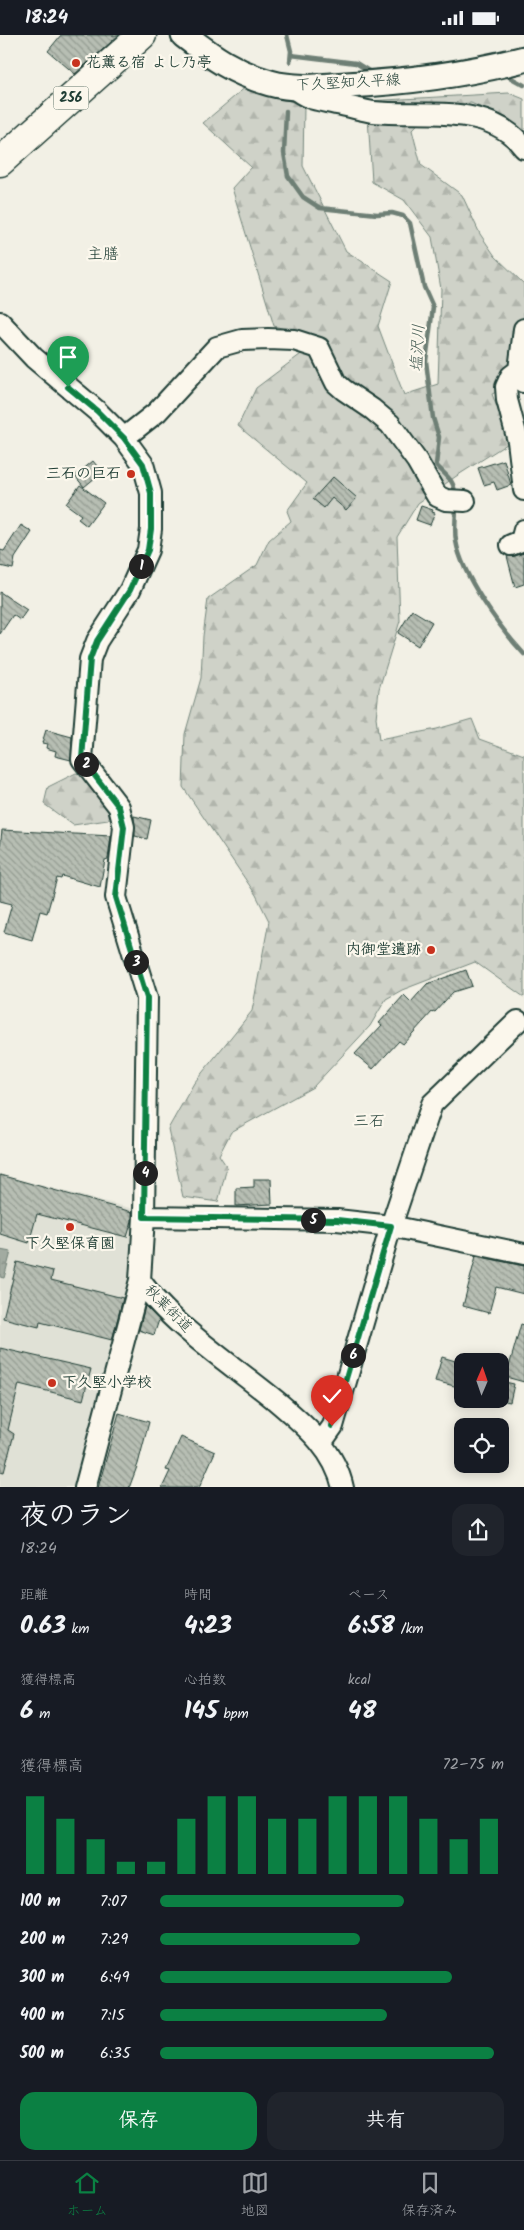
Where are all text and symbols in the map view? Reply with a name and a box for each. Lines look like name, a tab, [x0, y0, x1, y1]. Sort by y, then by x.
text: 18:24	[25, 3, 68, 33]
place label: 花薫る宿 よし乃亭	[86, 51, 212, 75]
marker: 花薫る宿 よし乃亭	[70, 57, 82, 69]
street label: 下久堅知久平線	[295, 68, 401, 98]
road number: 256	[54, 87, 88, 109]
district label: 主膳	[87, 242, 119, 267]
water label: 塩沢川	[404, 323, 432, 373]
pin	[47, 336, 89, 387]
icon: arrive	[54, 343, 82, 371]
place label: 三石の巨石	[46, 462, 121, 486]
marker: 三石の巨石	[125, 468, 137, 480]
pin: 1	[128, 553, 154, 579]
text: 1	[139, 555, 144, 577]
pin: 2	[74, 751, 98, 777]
text: 2	[82, 753, 91, 775]
place label: 内御堂遺跡	[346, 938, 421, 962]
marker: 内御堂遺跡	[425, 944, 437, 956]
pin: 3	[124, 949, 148, 975]
text: 3	[133, 951, 140, 973]
district label: 三石	[353, 1109, 385, 1134]
pin: 4	[132, 1161, 158, 1185]
text: 4	[142, 1162, 149, 1184]
pin: 5	[300, 1207, 326, 1233]
text: 5	[310, 1209, 317, 1231]
marker: 下久堅保育園	[64, 1221, 76, 1233]
place label: 下久堅保育園	[25, 1232, 115, 1256]
street label: 秋葉街道	[138, 1279, 198, 1339]
pin: 6	[340, 1343, 366, 1367]
text: 6	[350, 1344, 357, 1366]
north arrow	[454, 1353, 509, 1407]
map controls	[454, 1353, 509, 1473]
place label: 下久堅小学校	[62, 1371, 152, 1395]
pin	[311, 1375, 353, 1426]
marker: 下久堅小学校	[46, 1377, 58, 1389]
icon: check	[318, 1382, 346, 1410]
button: locate	[454, 1418, 509, 1473]
text: 夜のラン	[20, 1494, 132, 1539]
button: share	[452, 1504, 504, 1556]
text: 18:24	[20, 1536, 57, 1561]
text: 距離	[20, 1584, 48, 1606]
text: 時間	[184, 1584, 212, 1606]
text: ペース	[348, 1584, 389, 1606]
text: 0.63	[20, 1606, 66, 1646]
text: 4:23	[184, 1606, 232, 1646]
text: 6:58	[348, 1606, 395, 1646]
text: km	[66, 1618, 89, 1640]
text: /km	[395, 1618, 423, 1640]
text: 獲得標高	[20, 1669, 76, 1691]
text: 心拍数	[184, 1669, 226, 1691]
text: kcal	[348, 1669, 371, 1691]
text: 6	[20, 1691, 34, 1731]
text: 145	[184, 1691, 218, 1731]
text: 48	[348, 1691, 376, 1731]
text: m	[34, 1703, 50, 1725]
text: bpm	[218, 1703, 249, 1725]
text: 72–75 m	[442, 1752, 504, 1777]
text: 獲得標高	[20, 1754, 84, 1779]
text: 100 m	[20, 1889, 61, 1914]
text: 7:07	[100, 1889, 127, 1914]
text: 200 m	[20, 1927, 65, 1952]
text: 7:29	[100, 1927, 128, 1952]
text: 300 m	[20, 1965, 64, 1990]
text: 6:49	[100, 1965, 129, 1990]
text: 400 m	[20, 2003, 64, 2028]
text: 7:15	[100, 2003, 125, 2028]
text: 500 m	[20, 2041, 64, 2066]
text: 6:35	[100, 2041, 131, 2066]
button: 保存	[20, 2092, 257, 2150]
button: 共有	[267, 2092, 504, 2150]
tab: ホーム	[66, 2169, 108, 2222]
tab: 地図	[241, 2169, 269, 2222]
tab: 保存済み	[402, 2169, 458, 2222]

